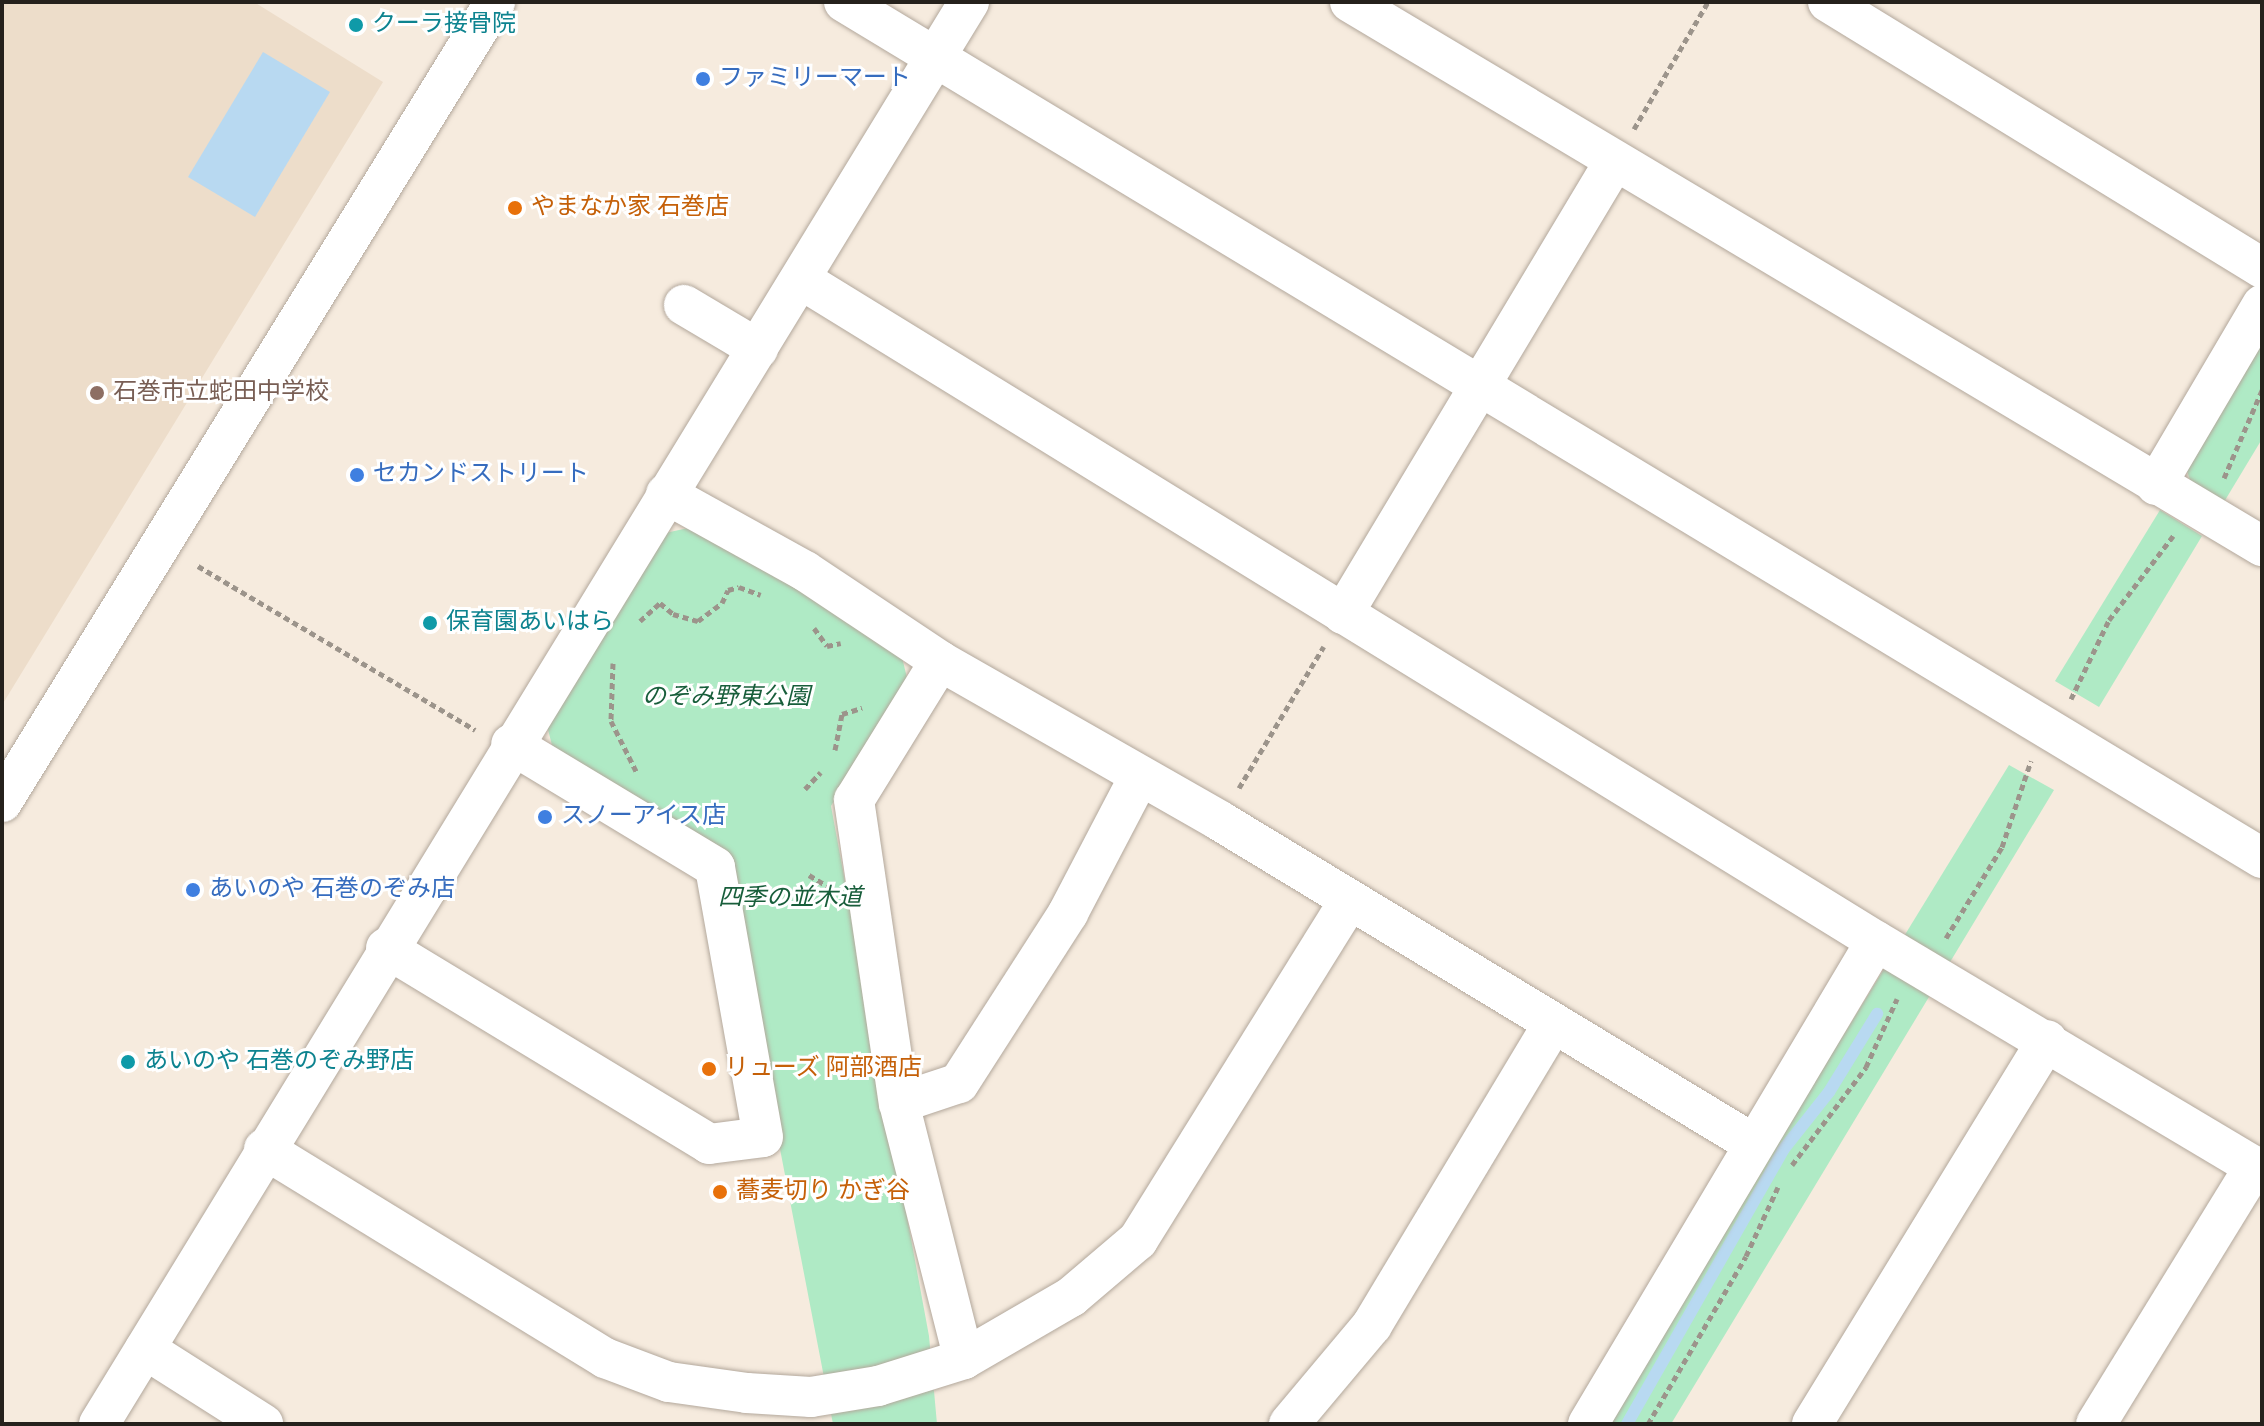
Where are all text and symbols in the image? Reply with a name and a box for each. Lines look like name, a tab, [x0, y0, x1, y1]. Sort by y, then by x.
place label: クーラ接骨院	[372, 11, 516, 39]
marker: クーラ接骨院	[347, 16, 365, 34]
place label: ファミリーマート	[719, 65, 911, 93]
marker: ファミリーマート	[694, 70, 712, 88]
place label: やまなか家 石巻店	[531, 194, 729, 222]
marker: やまなか家 石巻店	[506, 199, 524, 217]
place label: 石巻市立蛇田中学校	[113, 379, 329, 407]
marker: 石巻市立蛇田中学校	[88, 384, 106, 402]
place label: セカンドストリート	[373, 461, 589, 489]
marker: セカンドストリート	[348, 466, 366, 484]
place label: 保育園あいはら	[446, 609, 614, 637]
marker: 保育園あいはら	[421, 614, 439, 632]
park label: のぞみ野東公園	[642, 684, 810, 712]
place label: スノーアイス店	[561, 803, 729, 831]
marker: スノーアイス店	[536, 808, 554, 826]
place label: あいのや 石巻のぞみ店	[209, 876, 455, 904]
marker: あいのや 石巻のぞみ店	[184, 881, 202, 899]
park label: 四季の並木道	[718, 885, 862, 913]
place label: あいのや 石巻のぞみ野店	[144, 1048, 414, 1076]
marker: あいのや 石巻のぞみ野店	[119, 1053, 137, 1071]
place label: リューズ 阿部酒店	[725, 1055, 923, 1083]
marker: リューズ 阿部酒店	[700, 1060, 718, 1078]
place label: 蕎麦切り かぎ谷	[736, 1178, 910, 1206]
marker: 蕎麦切り かぎ谷	[711, 1183, 729, 1201]

